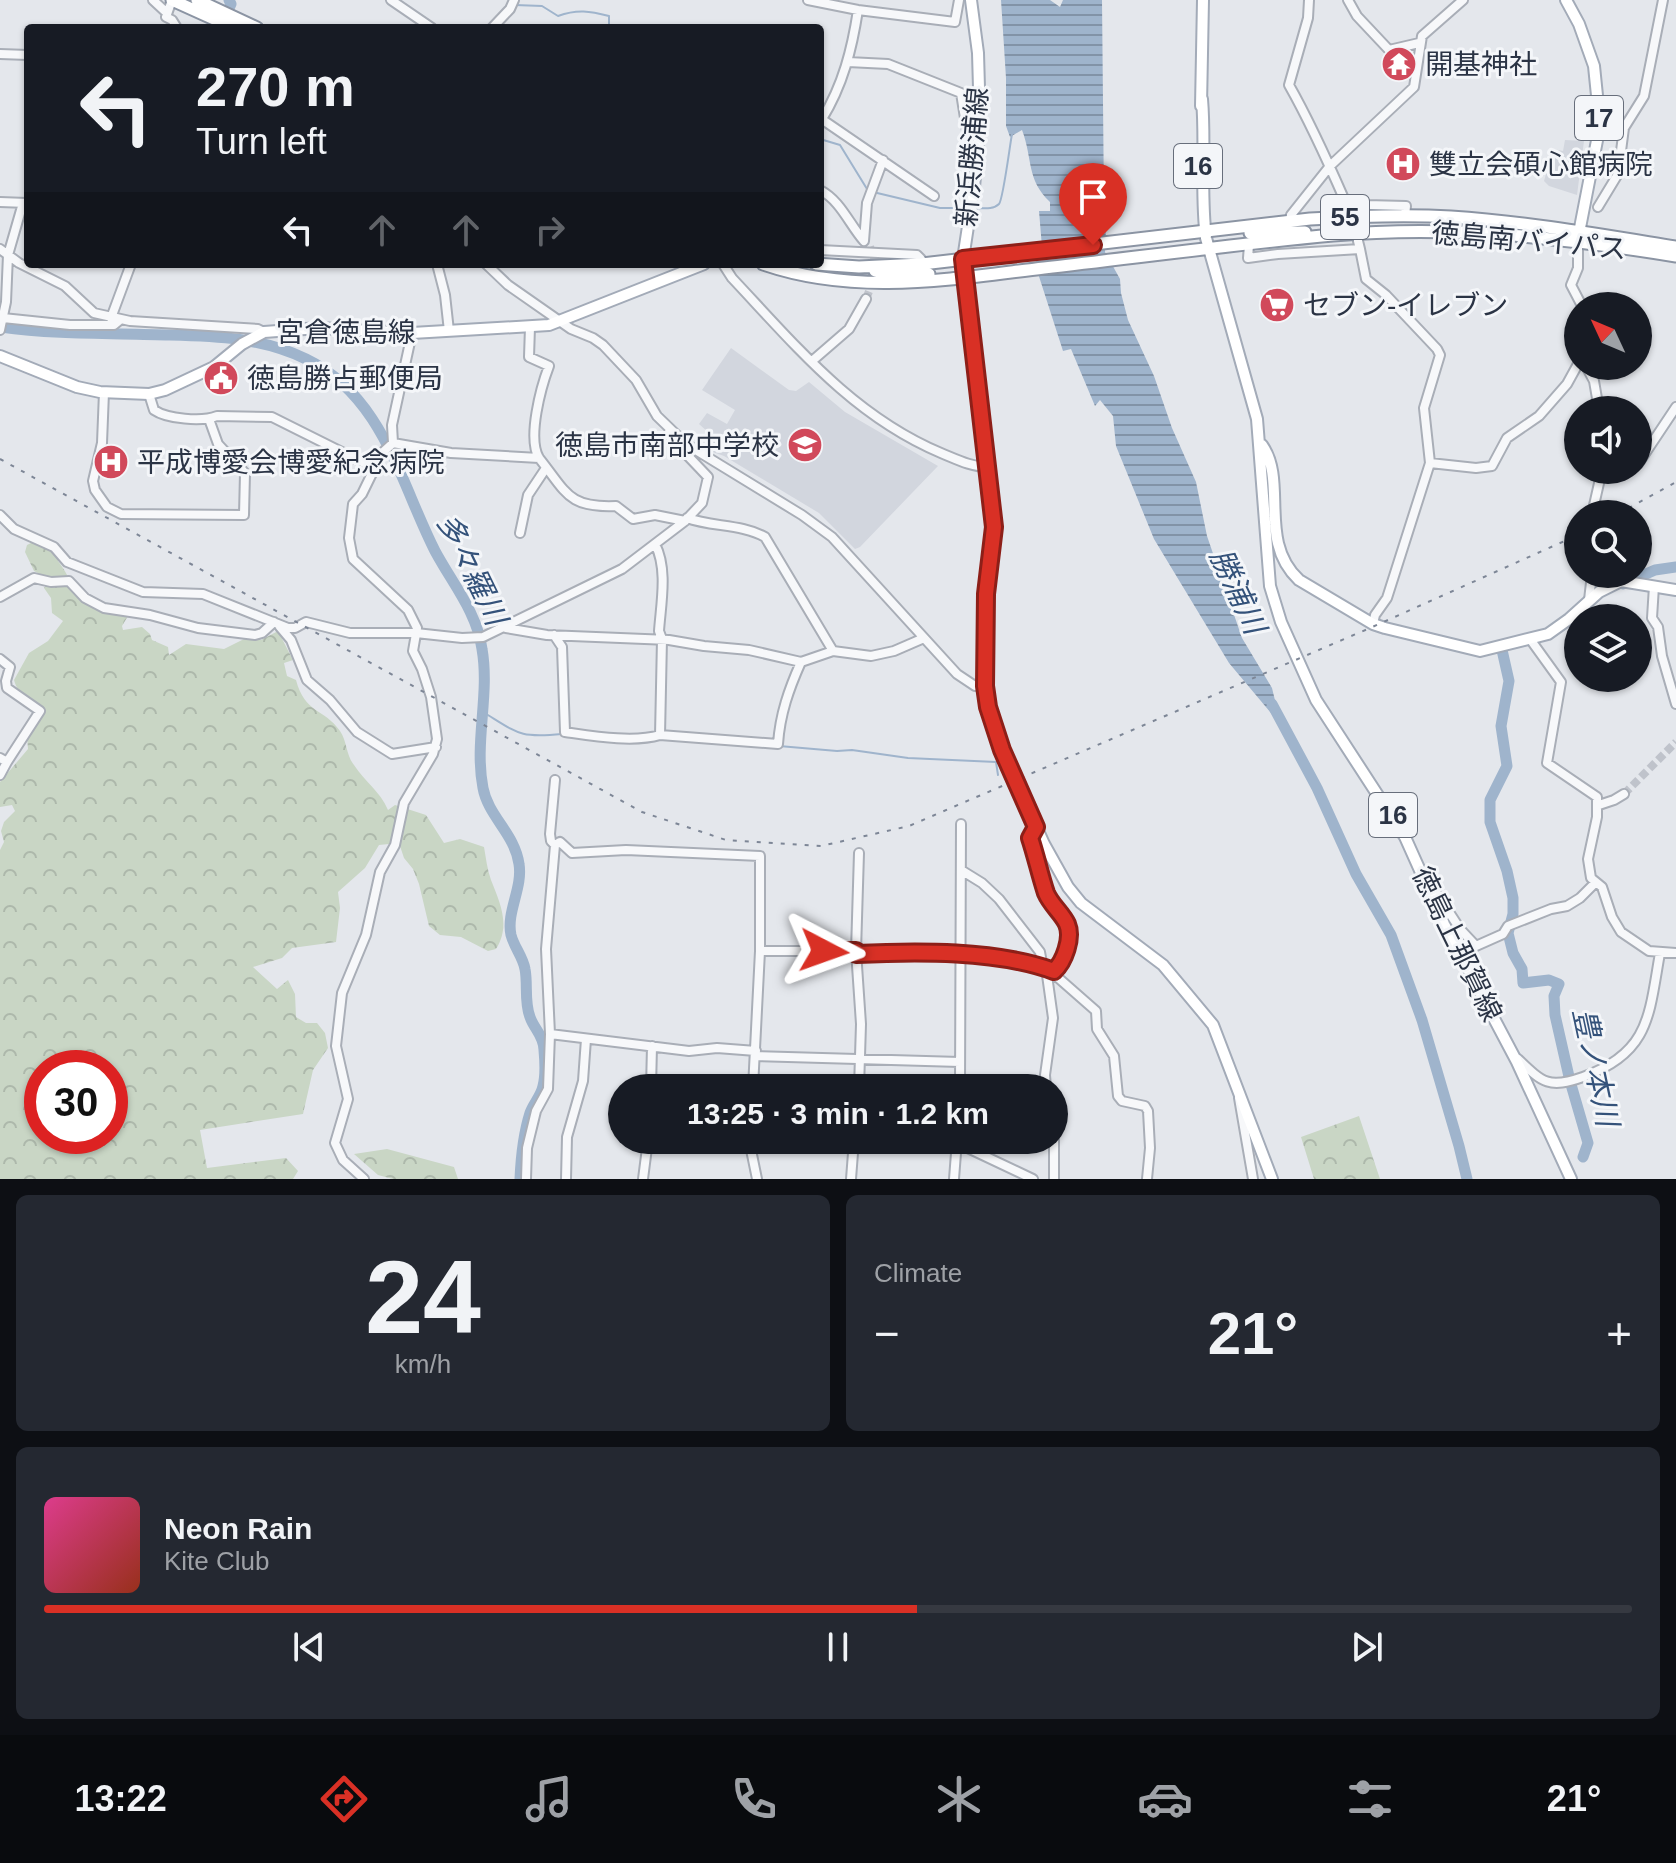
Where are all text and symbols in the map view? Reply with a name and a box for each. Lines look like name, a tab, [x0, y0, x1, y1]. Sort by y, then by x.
temple icon: 開基神社	[1380, 45, 1418, 83]
place label: 開基神社	[1425, 49, 1537, 80]
text: 270 m	[196, 55, 355, 118]
icon: left	[64, 56, 168, 160]
street label: 新浜勝浦線	[950, 86, 994, 228]
road number: 17	[1575, 96, 1623, 140]
text: Turn left	[196, 121, 327, 162]
road number: 16	[1174, 144, 1222, 188]
hospital icon: 雙立会碩心館病院	[1384, 145, 1422, 183]
place label: 雙立会碩心館病院	[1429, 149, 1653, 180]
pin	[1059, 163, 1127, 245]
icon: arrive	[1071, 175, 1115, 219]
road number: 55	[1321, 195, 1369, 239]
icon: left	[276, 208, 320, 252]
icon: ahead	[360, 208, 404, 252]
icon: ahead	[444, 208, 488, 252]
icon: right	[528, 208, 572, 252]
street label: 徳島南バイパス	[1430, 217, 1628, 265]
supermarket icon: セブン-イレブン	[1258, 286, 1296, 324]
place label: セブン-イレブン	[1303, 290, 1508, 321]
north arrow	[1564, 292, 1652, 380]
map controls	[1564, 292, 1652, 692]
street label: 宮倉徳島線	[276, 317, 416, 348]
public building icon: 徳島勝占郵便局	[202, 359, 240, 397]
place label: 徳島勝占郵便局	[247, 363, 443, 394]
button: sound	[1564, 396, 1652, 484]
school or university icon: 徳島市南部中学校	[786, 426, 824, 464]
place label: 徳島市南部中学校	[555, 430, 779, 461]
hospital icon: 平成博愛会博愛紀念病院	[92, 443, 130, 481]
place label: 平成博愛会博愛紀念病院	[137, 447, 445, 478]
button: search	[1564, 500, 1652, 588]
water label: 多々羅川	[431, 508, 514, 633]
water label: 勝浦川	[1204, 543, 1273, 641]
button: layers	[1564, 604, 1652, 692]
road number: 16	[1369, 793, 1417, 837]
street label: 徳島上那賀線	[1406, 862, 1508, 1026]
position arrow	[782, 909, 866, 993]
water label: 豊ノ本川	[1567, 1005, 1625, 1132]
speed limit sign: 30	[24, 1050, 128, 1154]
text: 13:25 · 3 min · 1.2 km	[687, 1097, 989, 1130]
text: 24	[365, 1239, 481, 1355]
text: Climate	[874, 1258, 962, 1288]
text: 21°	[1208, 1300, 1298, 1367]
text: −	[874, 1309, 900, 1358]
text: +	[1606, 1309, 1632, 1358]
text: km/h	[395, 1349, 451, 1379]
text: Neon Rain	[164, 1512, 312, 1545]
text: Kite Club	[164, 1546, 270, 1576]
icon: previous	[287, 1625, 331, 1669]
icon: pause	[816, 1625, 860, 1669]
icon: next	[1345, 1625, 1389, 1669]
icon: directions	[316, 1771, 372, 1827]
icon: music	[521, 1771, 577, 1827]
icon: phone	[726, 1771, 782, 1827]
icon: climate	[931, 1771, 987, 1827]
icon: car	[1137, 1771, 1193, 1827]
icon: filters	[1342, 1771, 1398, 1827]
text: 13:22	[75, 1778, 167, 1819]
text: 21°	[1547, 1778, 1601, 1819]

